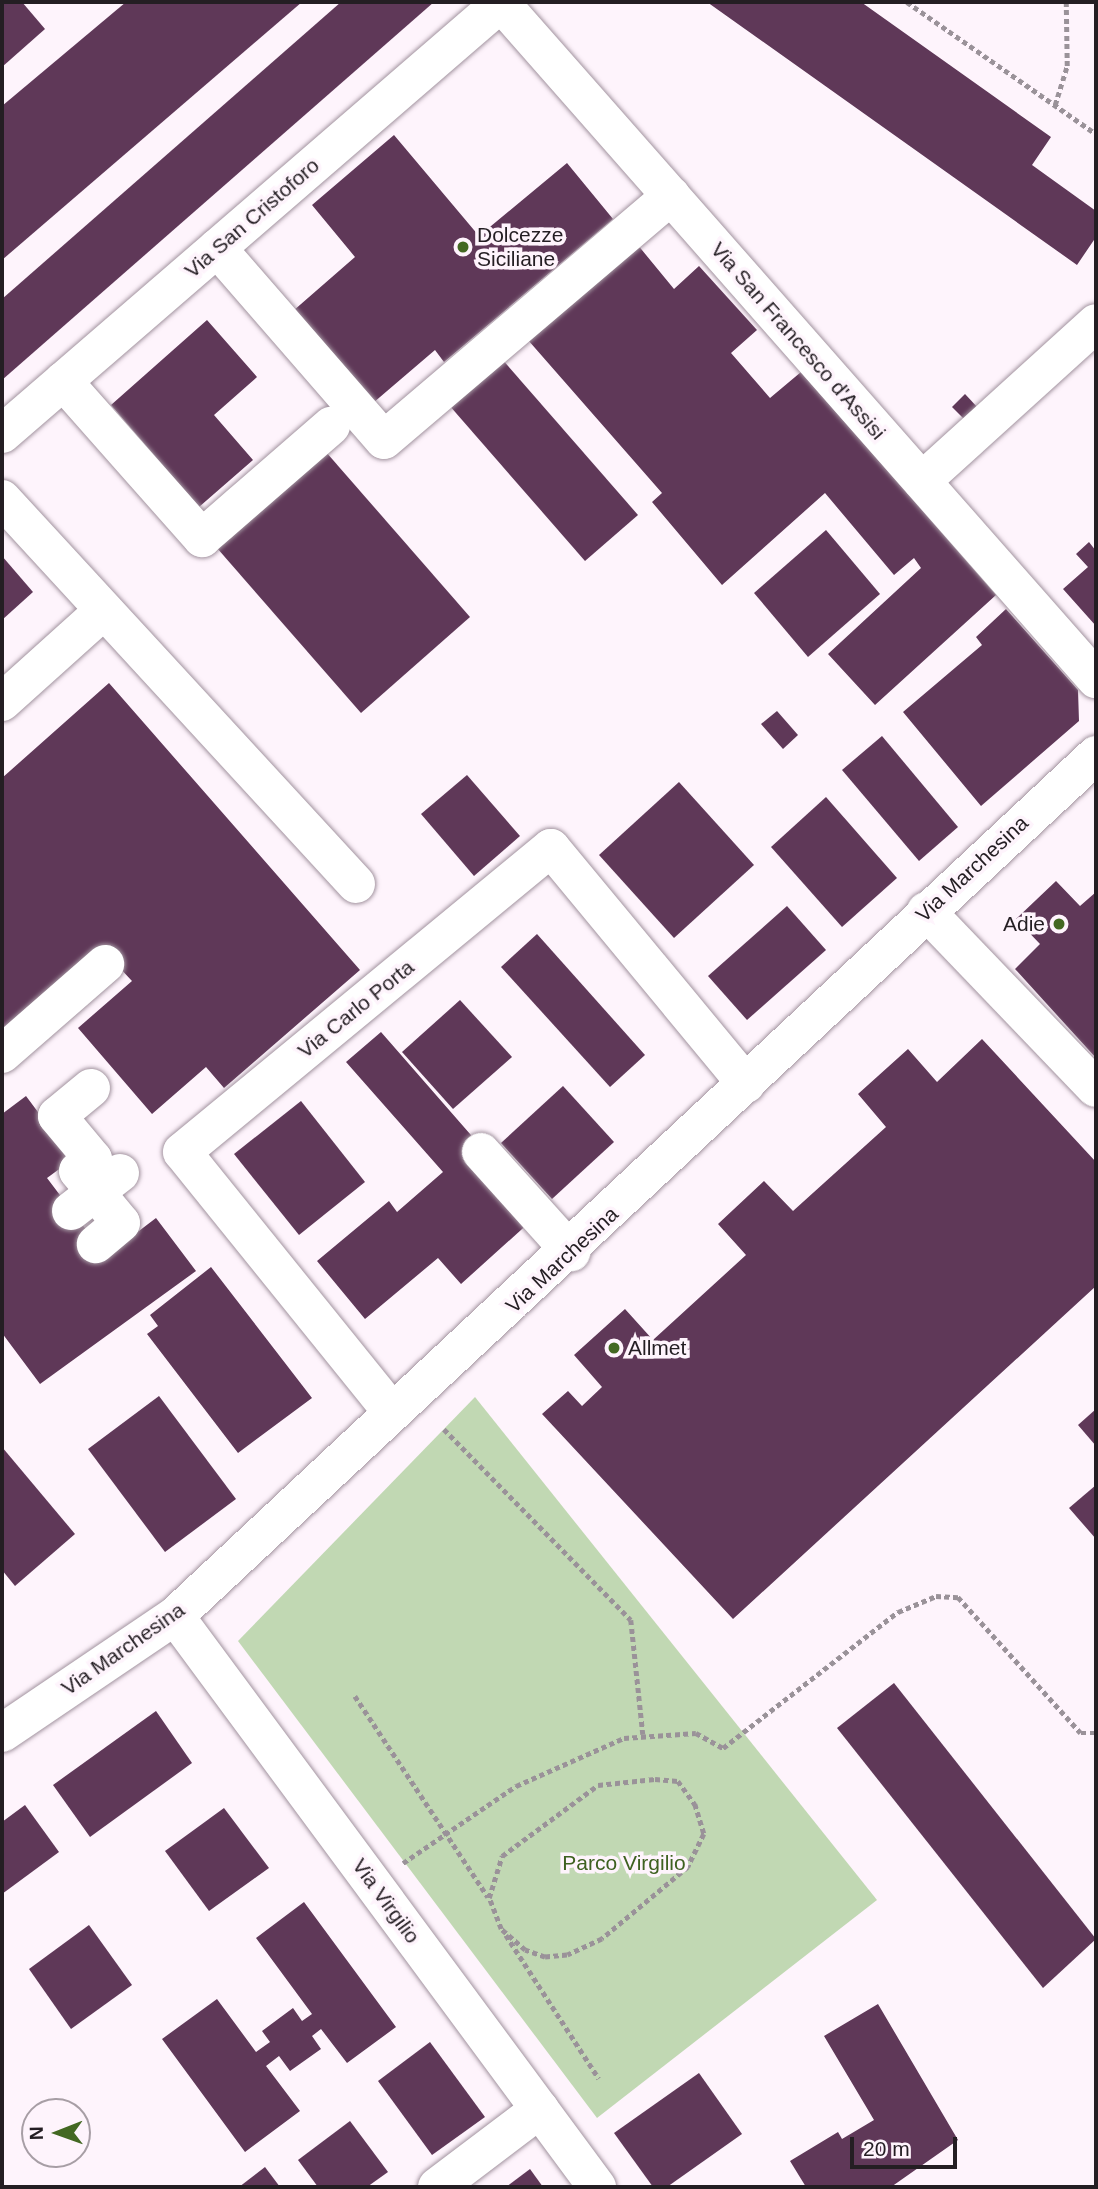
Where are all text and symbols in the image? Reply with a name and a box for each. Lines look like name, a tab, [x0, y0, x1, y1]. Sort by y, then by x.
street label: Via San Cristoforo	[180, 153, 324, 283]
place label: Dolcezze Siciliane	[477, 222, 563, 272]
street label: Via San Francesco d'Assisi	[705, 237, 891, 445]
marker: Dolcezze Siciliane	[455, 239, 471, 255]
street label: Via Marchesina	[911, 811, 1033, 927]
place label: Adie	[1003, 911, 1045, 937]
marker: Adie	[1051, 916, 1067, 932]
street label: Via Carlo Porta	[293, 955, 419, 1063]
street label: Via Marchesina	[501, 1202, 623, 1318]
place label: Allmet	[628, 1335, 686, 1361]
marker: Allmet	[606, 1340, 622, 1356]
street label: Via Marchesina	[57, 1597, 189, 1701]
park label: Parco Virgilio	[562, 1850, 686, 1876]
street label: Via Virgilio	[347, 1854, 425, 1948]
north arrow	[21, 2098, 91, 2168]
scale bar	[853, 2122, 960, 2166]
text: N	[26, 2126, 47, 2140]
text: 20 m	[863, 2137, 910, 2160]

